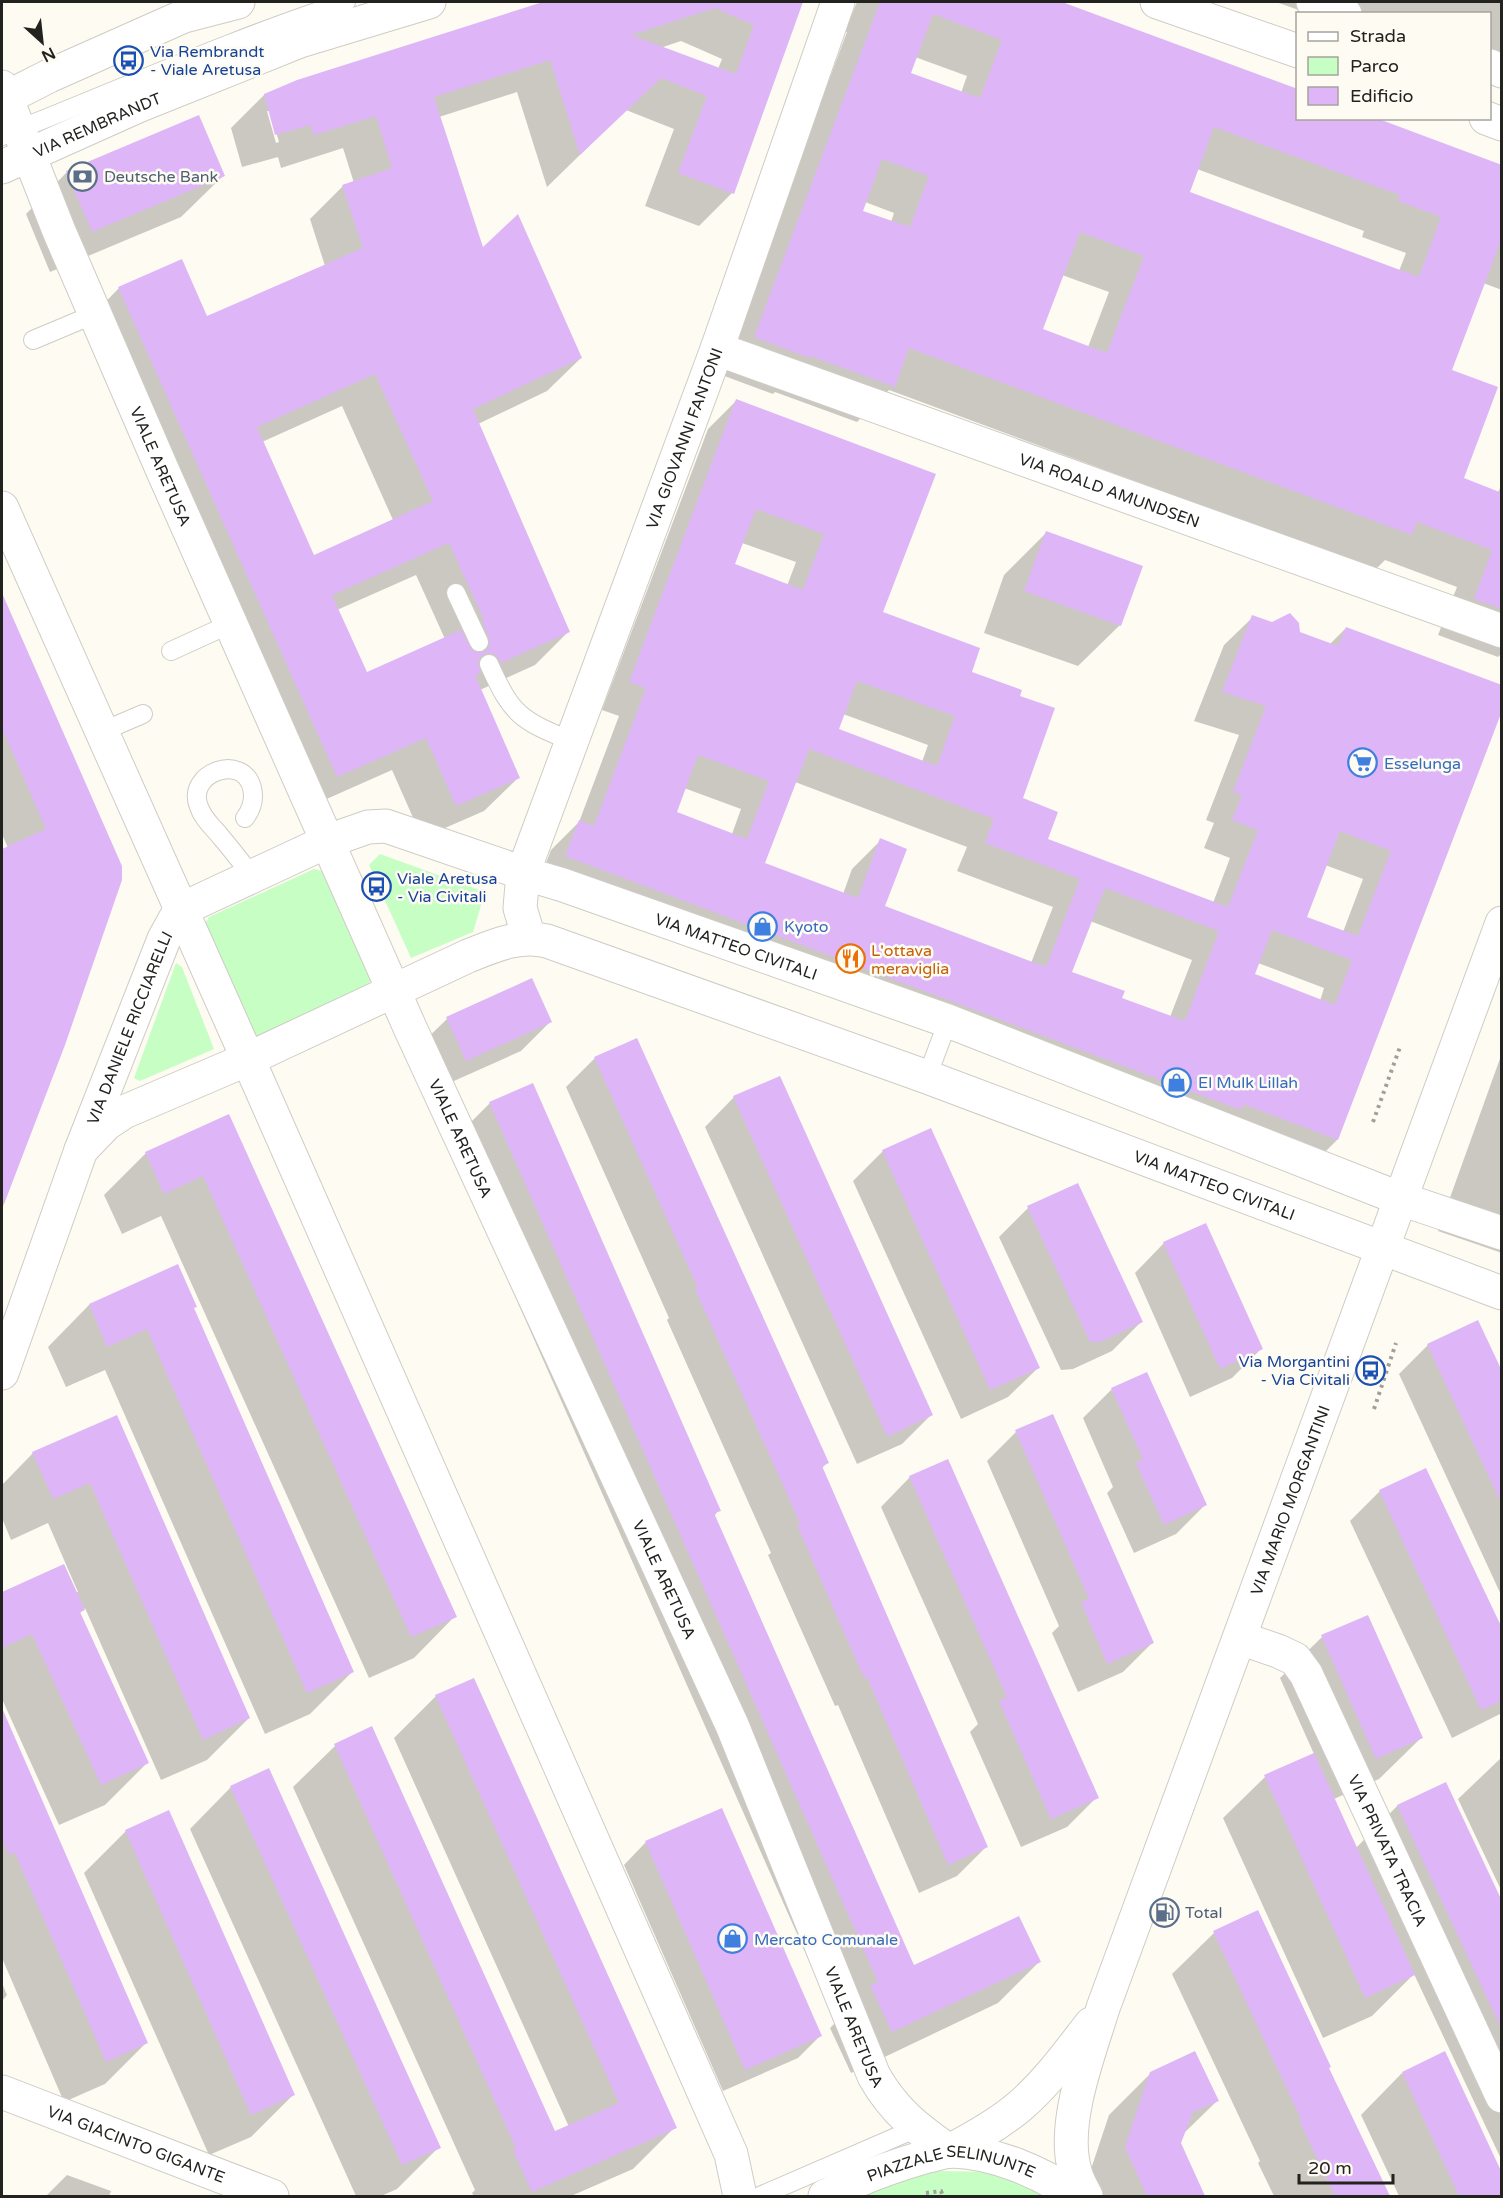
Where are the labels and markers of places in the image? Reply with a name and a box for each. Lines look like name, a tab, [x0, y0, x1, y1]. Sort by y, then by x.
place label: Via Rembrandt - Viale Aretusa	[150, 42, 264, 80]
bus stop icon: Via Rembrandt - Viale Aretusa	[113, 44, 145, 76]
bank icon: Deutsche Bank	[67, 160, 99, 192]
place label: Deutsche Bank	[104, 167, 219, 187]
supermarket icon: Esselunga	[1347, 747, 1379, 779]
place label: Esselunga	[1384, 754, 1461, 774]
place label: Viale Aretusa - Via Civitali	[397, 869, 497, 907]
bus stop icon: Viale Aretusa - Via Civitali	[360, 871, 392, 903]
shop icon: Kyoto	[747, 910, 779, 942]
place label: Kyoto	[784, 917, 829, 937]
place label: L'ottava meraviglia	[871, 941, 949, 979]
restaurant icon: L'ottava meraviglia	[834, 943, 866, 975]
shop icon: El Mulk Lillah	[1161, 1066, 1193, 1098]
place label: El Mulk Lillah	[1198, 1073, 1298, 1093]
place label: Via Morgantini - Via Civitali	[1239, 1352, 1350, 1390]
bus stop icon: Via Morgantini - Via Civitali	[1355, 1354, 1387, 1386]
fuel station icon: Total	[1148, 1896, 1180, 1928]
place label: Total	[1185, 1903, 1222, 1923]
shop icon: Mercato Comunale	[717, 1923, 749, 1955]
place label: Mercato Comunale	[754, 1930, 898, 1950]

